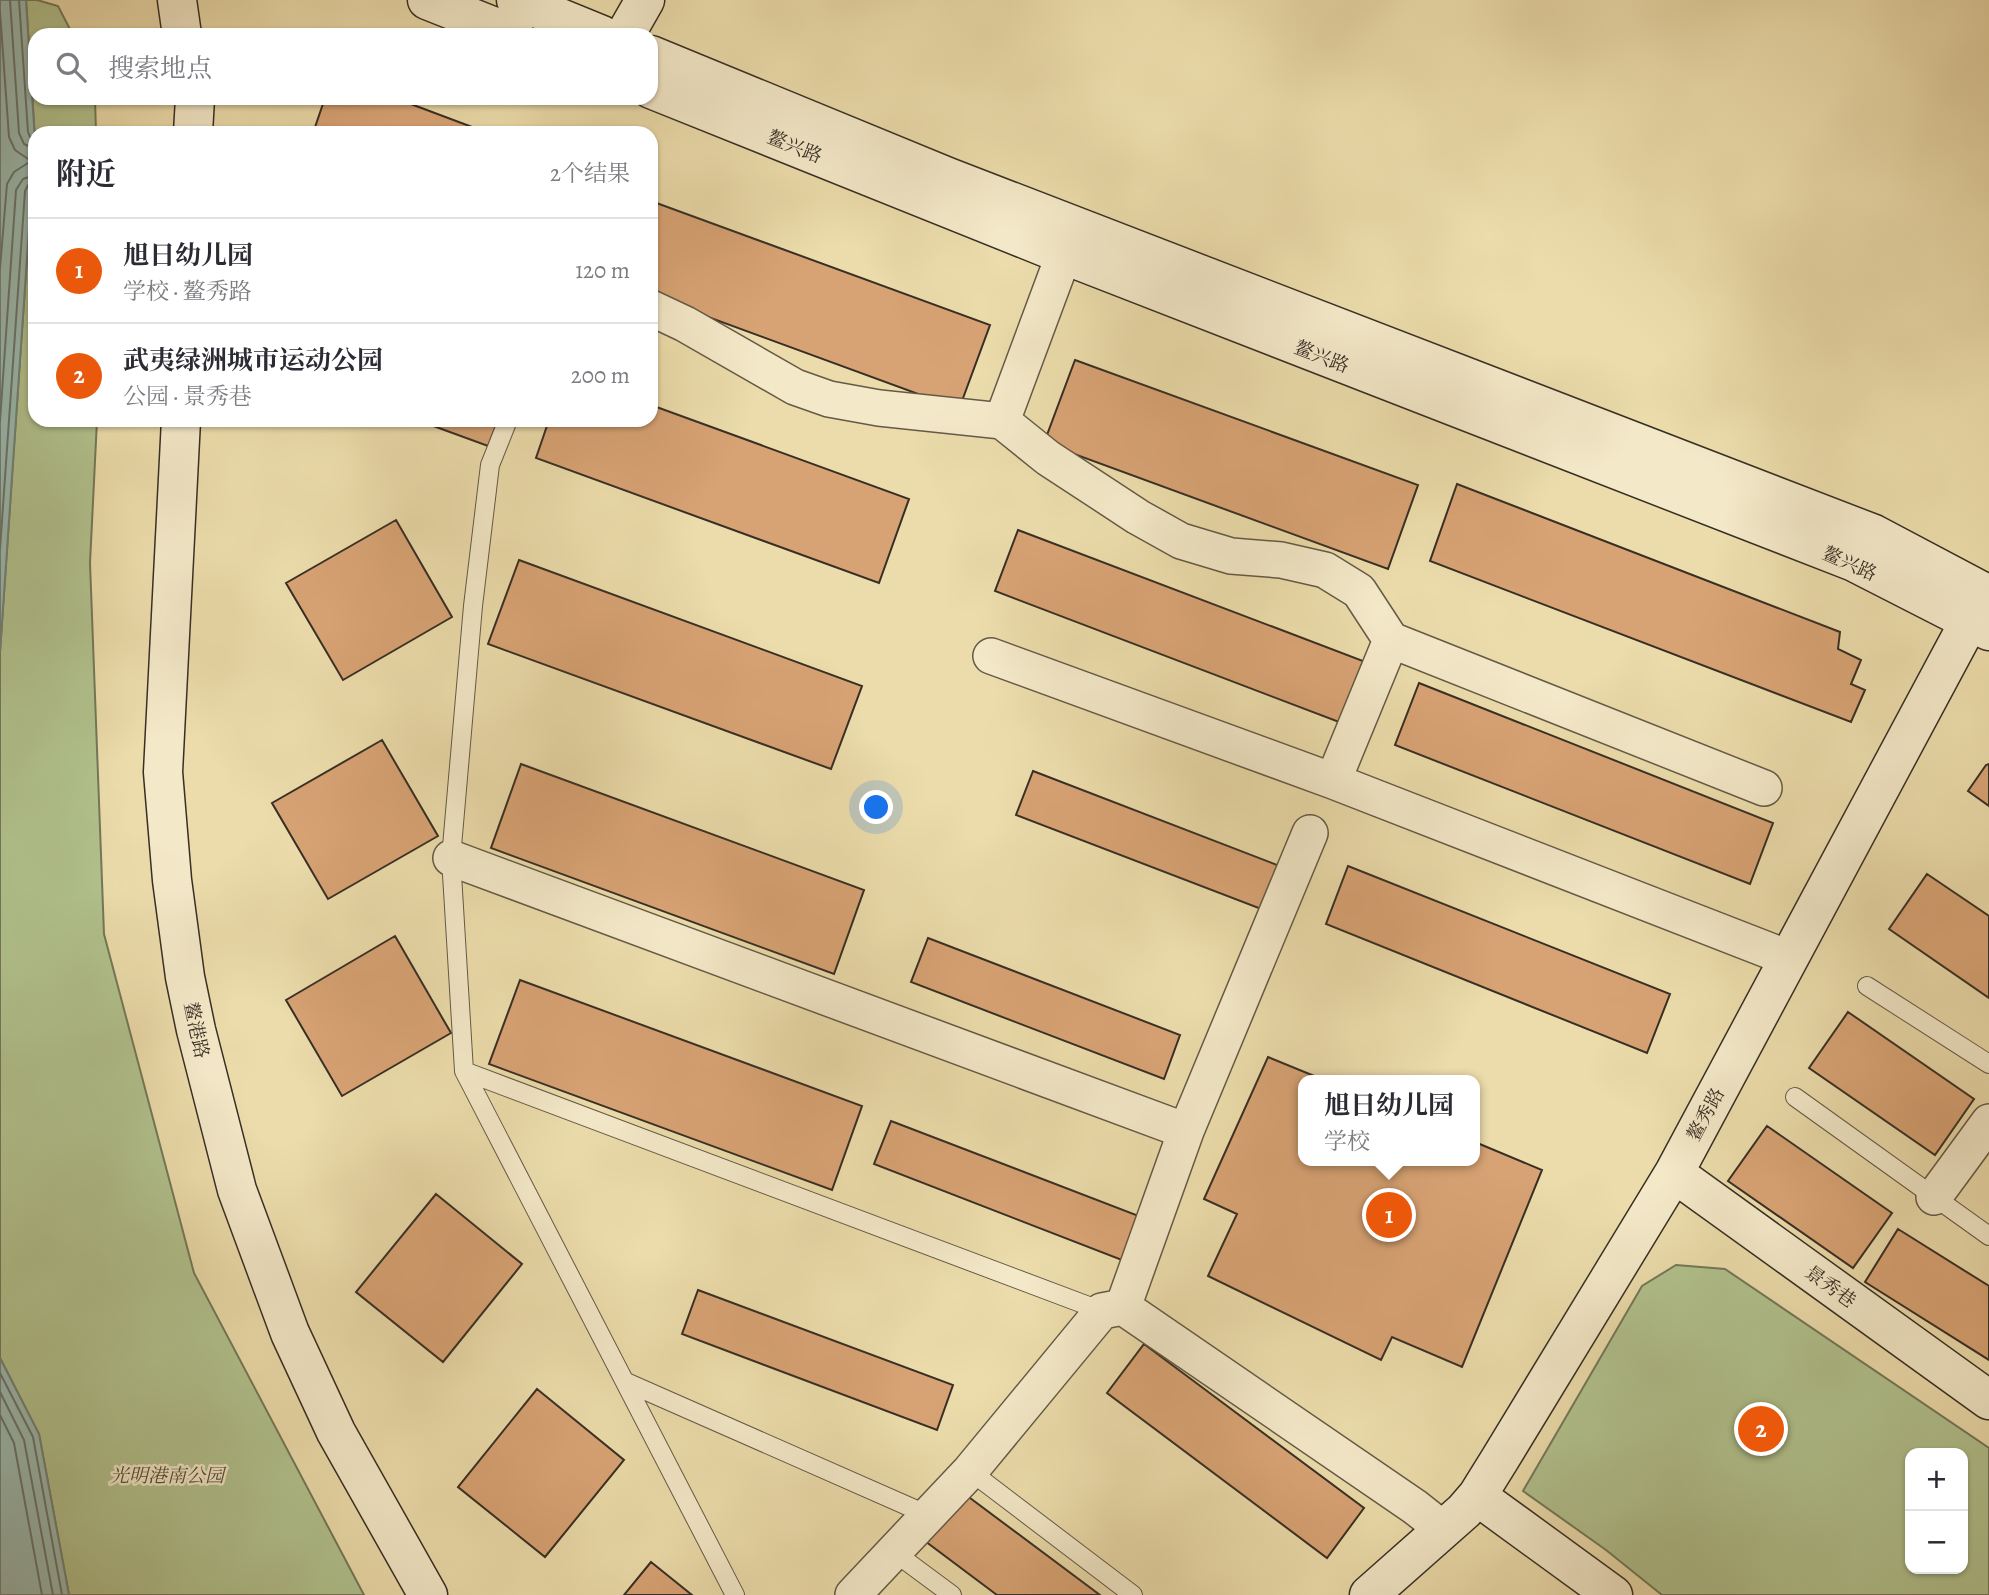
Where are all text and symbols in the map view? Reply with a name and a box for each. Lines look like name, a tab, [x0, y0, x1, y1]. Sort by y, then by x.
search box	[28, 28, 658, 105]
icon: search	[52, 48, 90, 86]
text: 搜索地点	[108, 51, 212, 86]
street label: 鳌兴路	[763, 124, 826, 170]
text: 附近	[56, 154, 116, 194]
text: 2个结果	[550, 158, 630, 189]
text: 旭日幼儿园	[123, 238, 253, 273]
text: 1	[75, 255, 83, 286]
text: 120 m	[575, 255, 630, 286]
text: 学校 · 鳌秀路	[123, 276, 252, 307]
street label: 鳌兴路	[1290, 335, 1353, 379]
text: 武夷绿洲城市运动公园	[123, 343, 383, 378]
text: 2	[73, 360, 85, 391]
text: 200 m	[571, 360, 630, 391]
text: 公园 · 景秀巷	[123, 381, 252, 412]
street label: 鳌兴路	[1818, 540, 1881, 587]
your location	[859, 790, 893, 824]
street label: 鳌港路	[177, 1000, 215, 1061]
popup	[1298, 1075, 1480, 1166]
street label: 鳌秀路	[1681, 1083, 1731, 1146]
text: 旭日幼儿园	[1324, 1088, 1454, 1123]
text: 学校	[1324, 1126, 1370, 1157]
pin: 1	[1366, 1189, 1412, 1241]
street label: 景秀巷	[1800, 1260, 1861, 1314]
pin: 2	[1738, 1403, 1784, 1455]
map controls	[1905, 1448, 1968, 1574]
button: +	[1905, 1448, 1968, 1511]
park label: 光明港南公园	[110, 1463, 227, 1489]
button: −	[1905, 1511, 1968, 1574]

